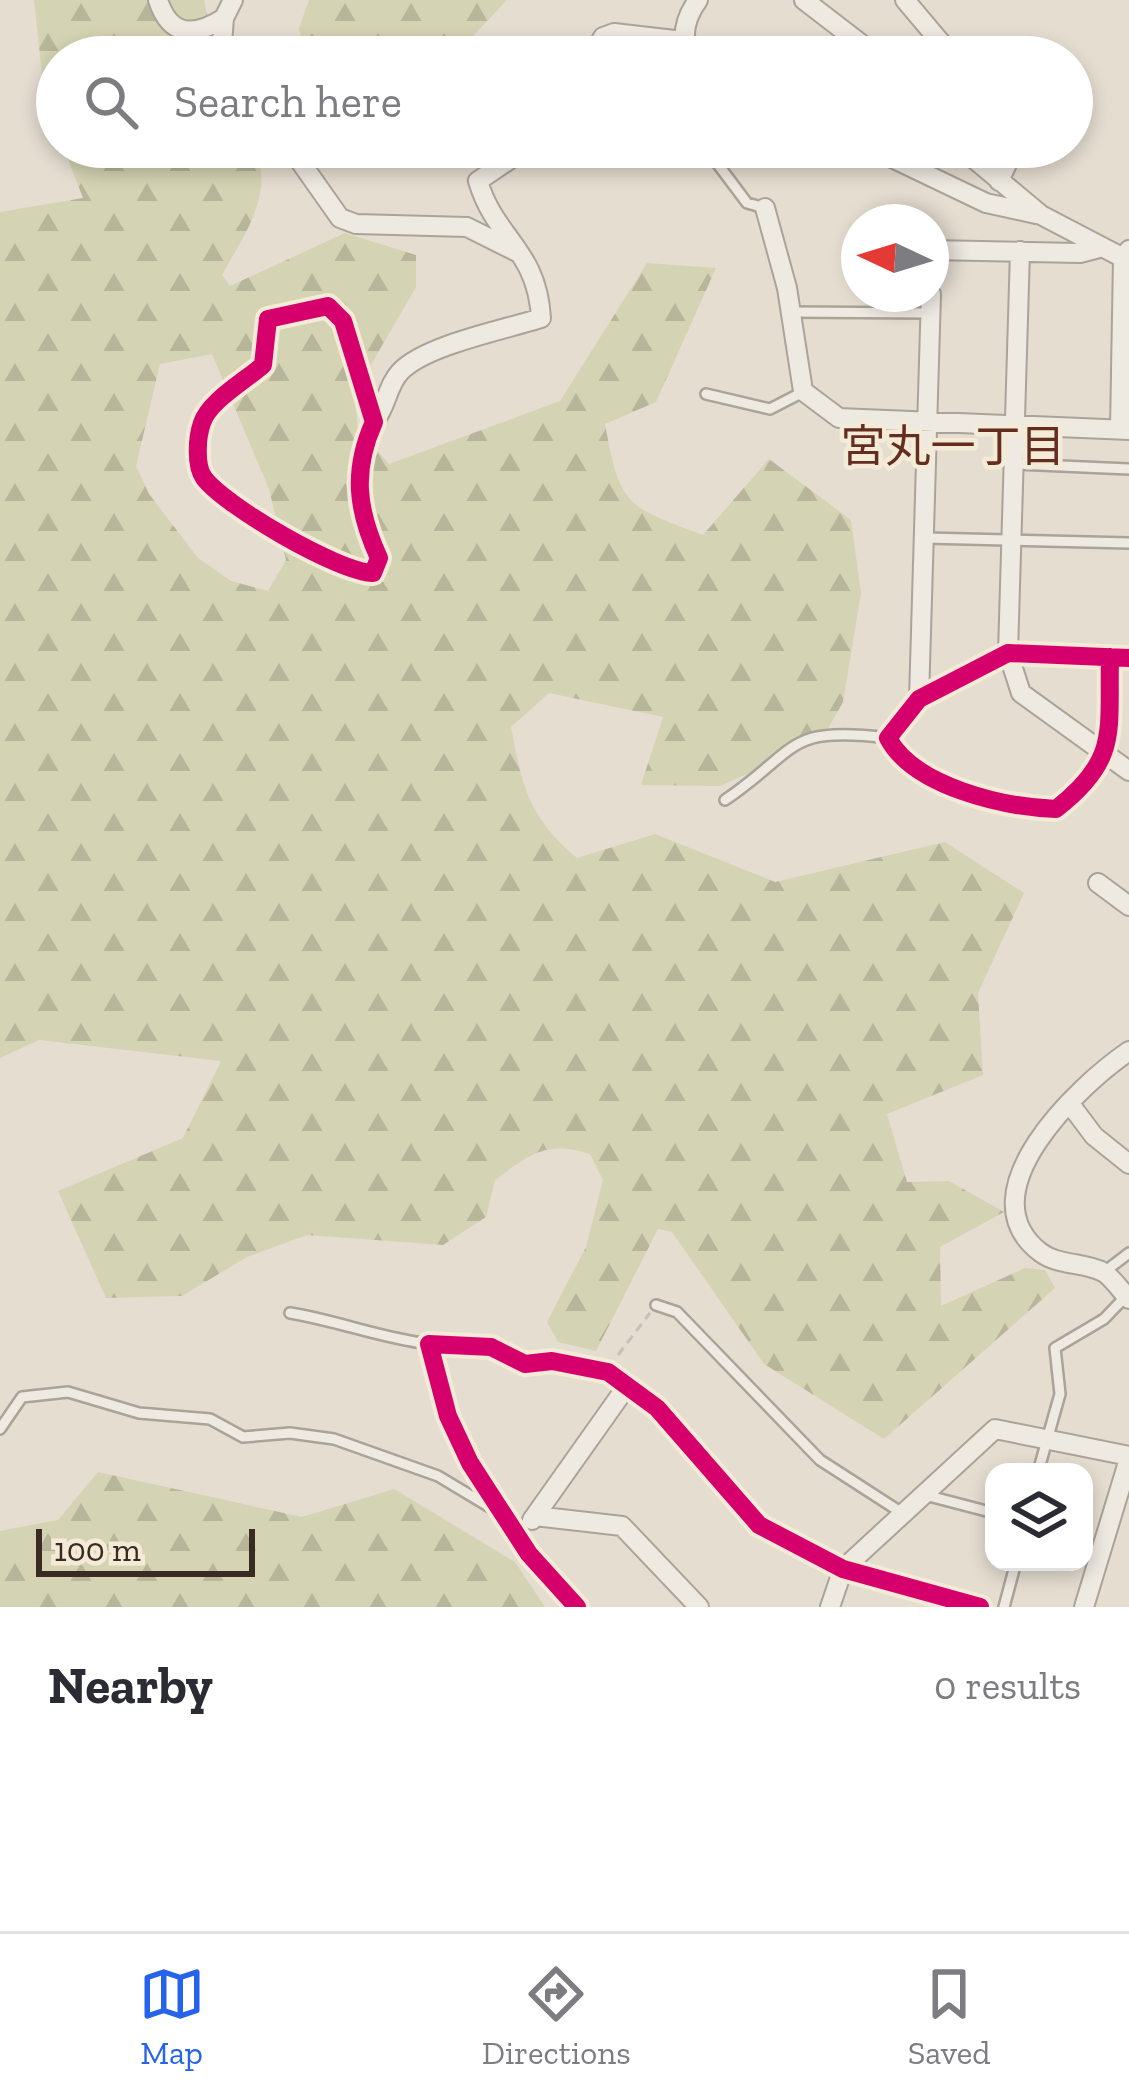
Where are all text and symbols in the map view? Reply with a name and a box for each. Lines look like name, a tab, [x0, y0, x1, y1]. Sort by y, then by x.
search box	[36, 36, 1093, 168]
icon: search	[78, 69, 144, 135]
text: Search here	[174, 75, 402, 129]
north arrow	[841, 204, 949, 312]
district label: 宮丸一丁目	[840, 420, 1066, 474]
map controls	[985, 1463, 1093, 1571]
button: layers	[985, 1463, 1093, 1571]
scale bar	[36, 1523, 255, 1576]
text: 100 m	[54, 1530, 141, 1569]
text: Nearby	[48, 1655, 213, 1716]
text: 0 results	[934, 1662, 1081, 1709]
tab: Map	[139, 1961, 205, 2072]
tab: Directions	[482, 1961, 631, 2072]
tab: Saved	[908, 1961, 990, 2072]

